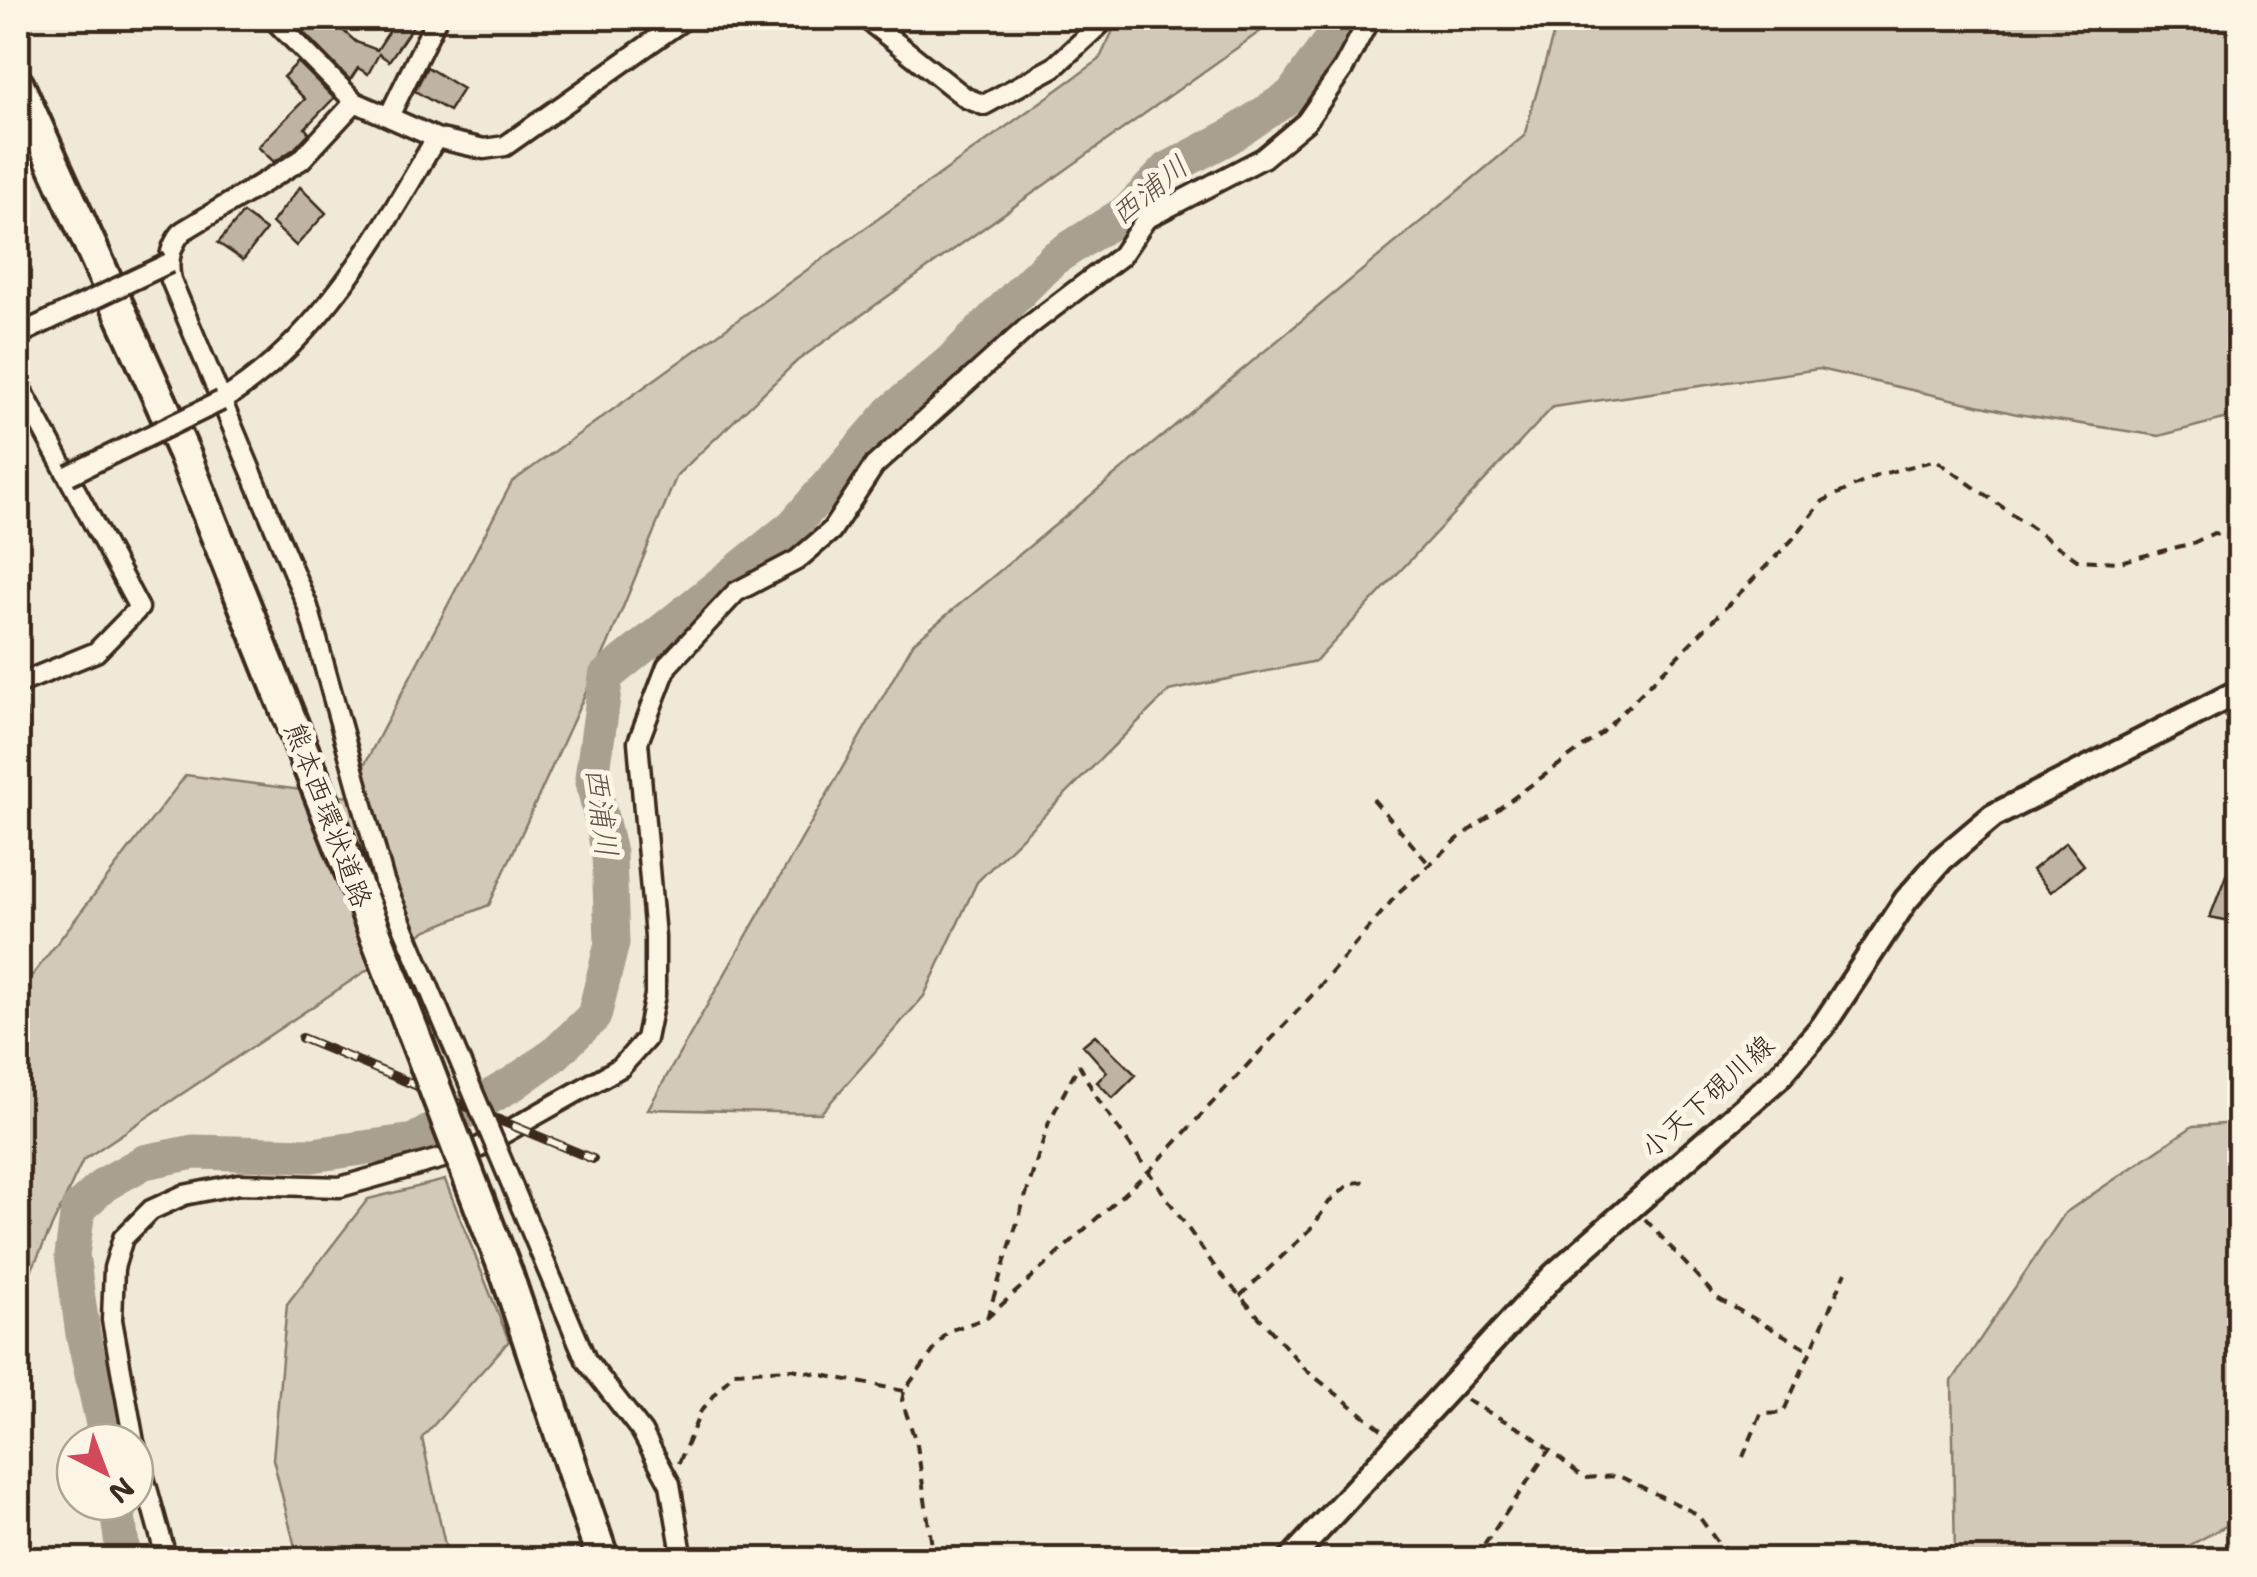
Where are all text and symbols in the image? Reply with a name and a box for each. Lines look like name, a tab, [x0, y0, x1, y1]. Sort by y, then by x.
water label: 西浦川	[1101, 146, 1197, 234]
street label: 熊本西環状道路	[276, 717, 382, 913]
water label: 西浦川	[576, 765, 628, 859]
street label: 小天下硯川線	[1632, 1026, 1782, 1166]
north arrow	[55, 1422, 155, 1522]
text: N	[101, 1469, 143, 1512]

